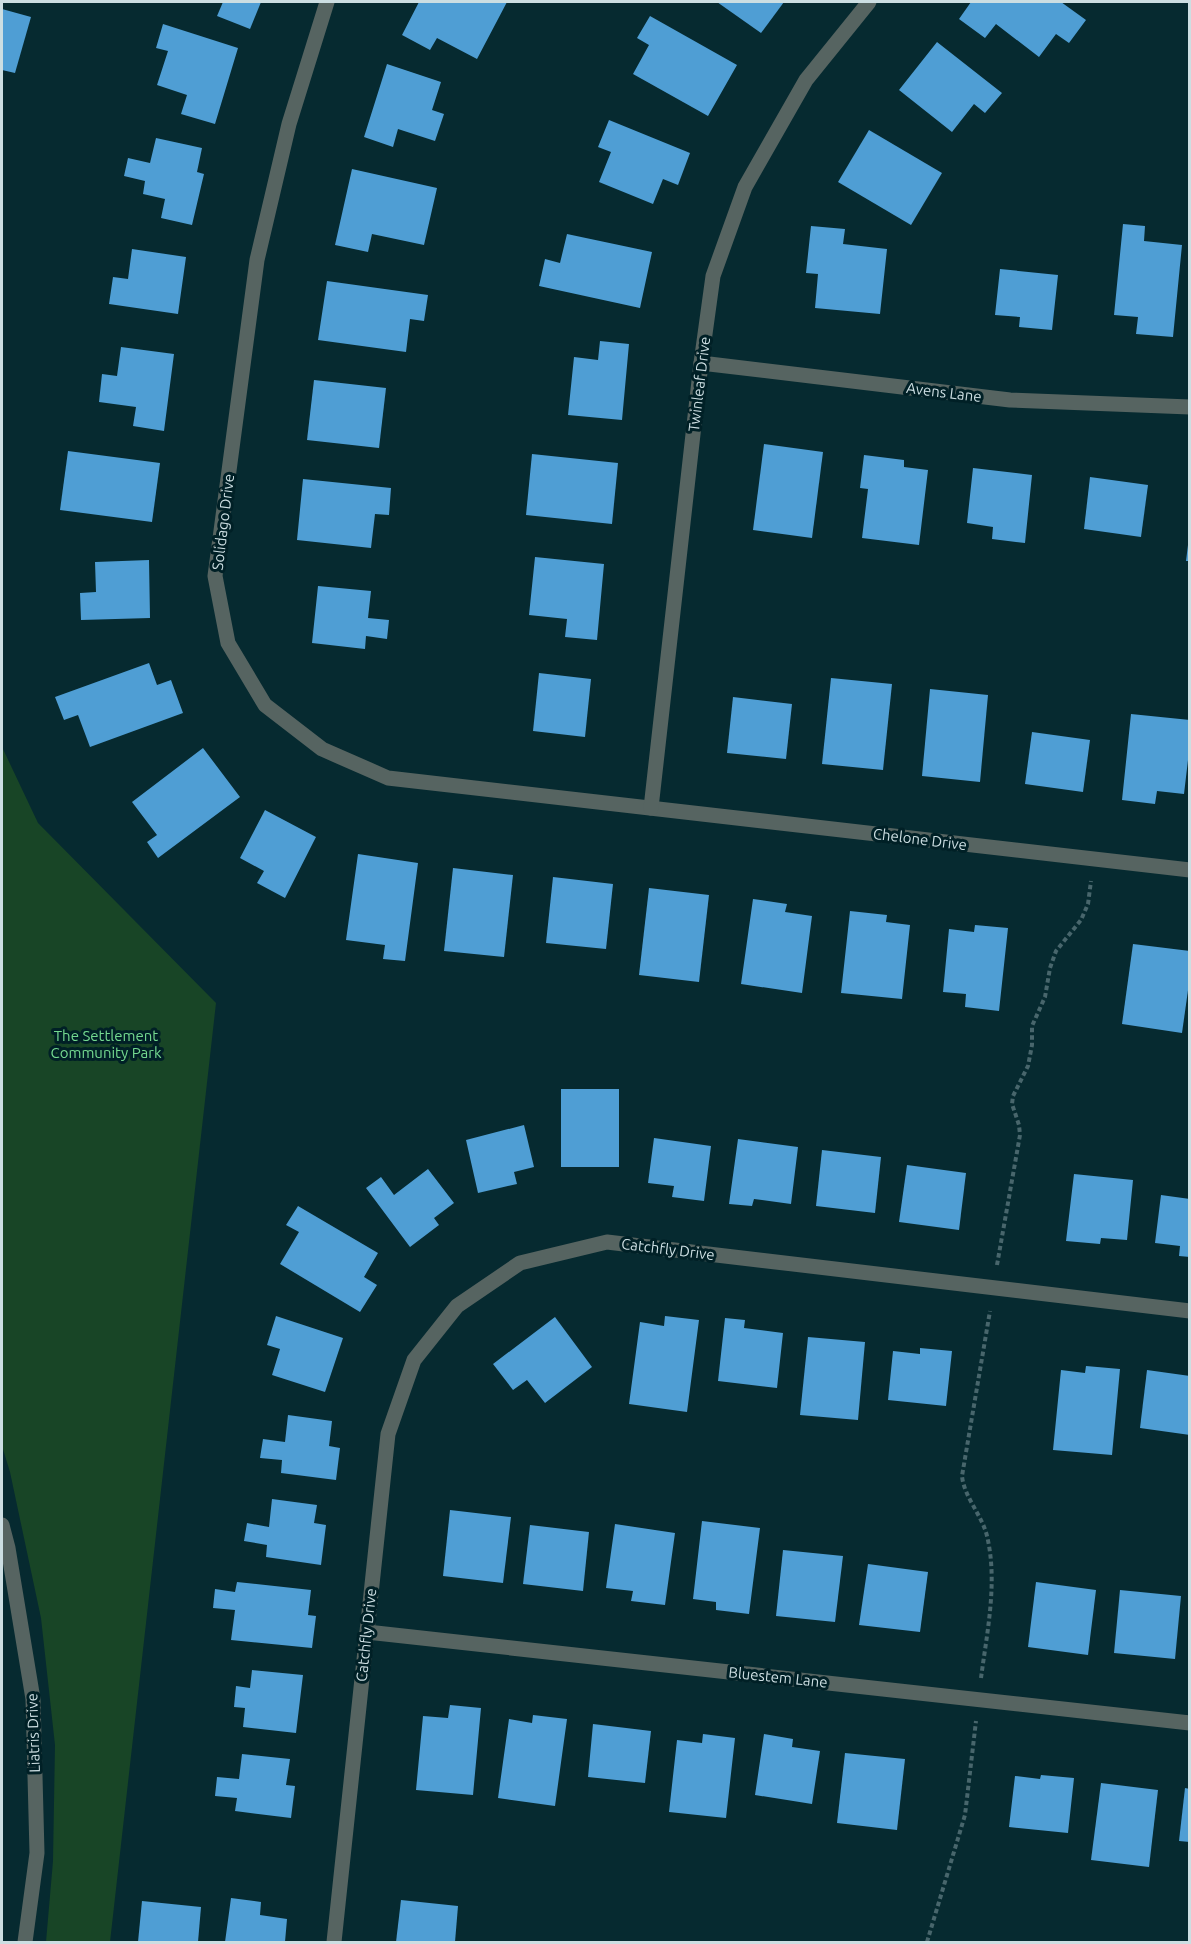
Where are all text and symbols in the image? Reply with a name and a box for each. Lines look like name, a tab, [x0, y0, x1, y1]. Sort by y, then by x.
street label: Twinleaf Drive	[685, 335, 713, 433]
street label: Avens Lane	[905, 379, 983, 405]
street label: Solidago Drive	[209, 473, 237, 571]
street label: Chelone Drive	[872, 825, 968, 853]
park label: The Settlement Community Park	[50, 1027, 162, 1061]
street label: Catchfly Drive	[620, 1235, 716, 1263]
street label: Catchfly Drive	[353, 1587, 379, 1683]
street label: Bluestem Lane	[728, 1663, 828, 1691]
street label: Liatris Drive	[23, 1693, 43, 1773]

